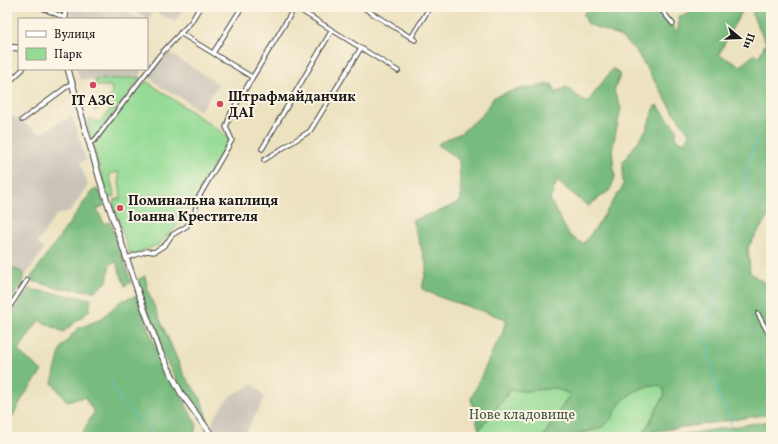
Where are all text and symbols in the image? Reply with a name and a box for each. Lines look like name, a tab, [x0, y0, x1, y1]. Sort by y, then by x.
legend	[18, 18, 148, 70]
north arrow	[720, 18, 760, 58]
text: Вулиця	[54, 27, 95, 43]
text: Пн	[738, 31, 758, 51]
text: Парк	[54, 47, 82, 63]
marker: ІТ АЗС	[88, 80, 98, 90]
place label: Штрафмайданчик ДАІ	[228, 88, 356, 123]
place label: ІТ АЗС	[71, 92, 115, 111]
marker: Штрафмайданчик ДАІ	[215, 99, 225, 109]
place label: Поминальна каплиця Іоанна Крестителя	[128, 192, 278, 227]
marker: Поминальна каплиця Іоанна Крестителя	[115, 203, 125, 213]
park label: Нове кладовище	[469, 406, 576, 425]

